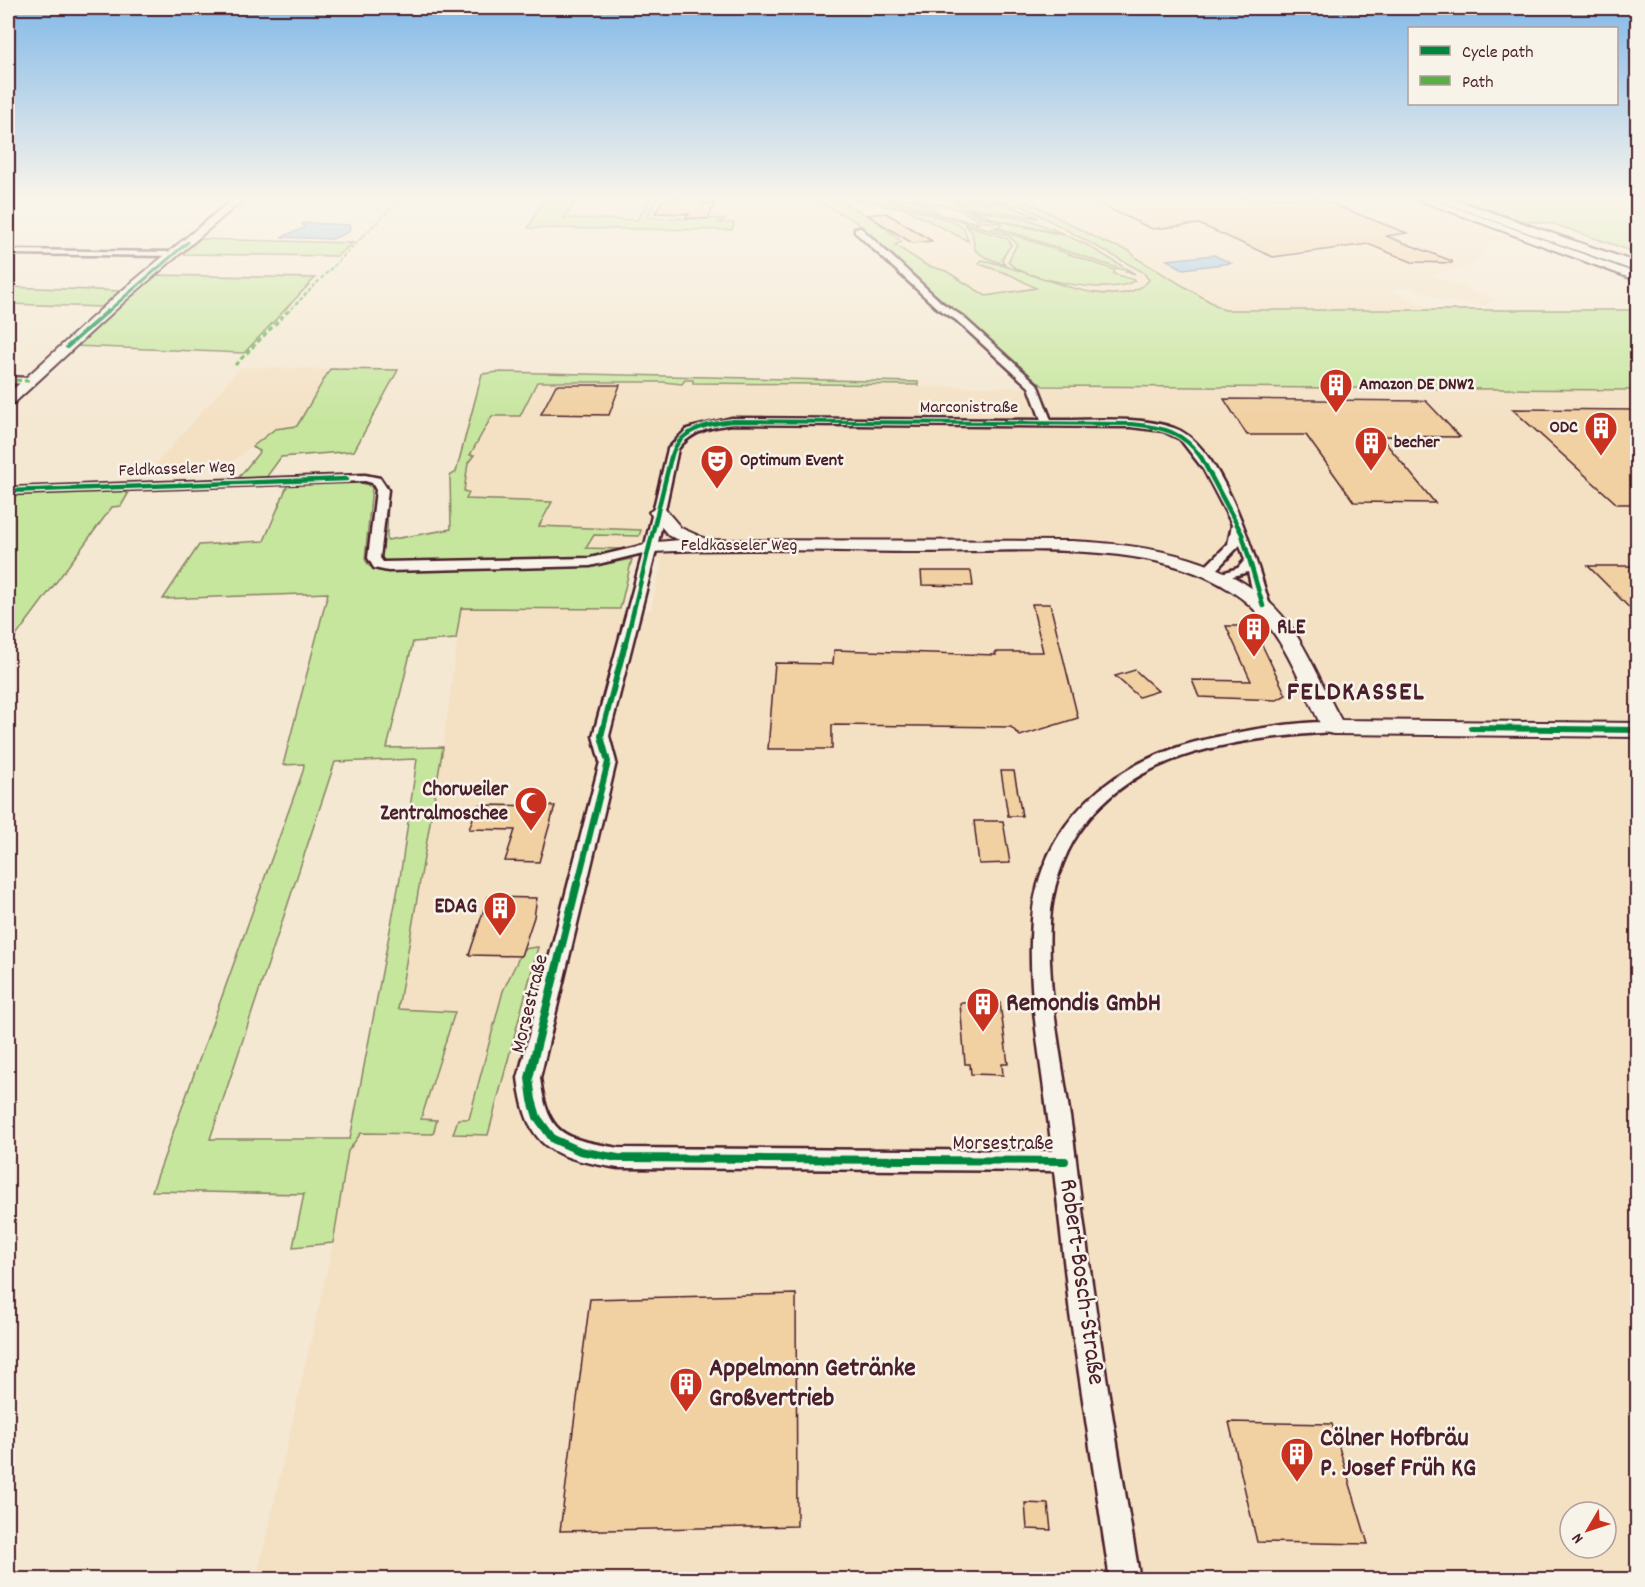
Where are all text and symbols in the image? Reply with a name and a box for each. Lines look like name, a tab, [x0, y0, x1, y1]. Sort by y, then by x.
legend	[1408, 27, 1618, 105]
text: Cycle path	[1462, 41, 1533, 66]
text: Path	[1462, 71, 1494, 96]
building icon: Amazon DE DNW2	[1318, 367, 1354, 414]
place label: Amazon DE DNW2	[1359, 373, 1475, 398]
street label: Marconistraße	[920, 396, 1018, 421]
building icon: ODC	[1583, 410, 1619, 457]
place label: ODC	[1549, 416, 1578, 441]
building icon: becher	[1353, 425, 1389, 472]
place label: becher	[1394, 431, 1440, 456]
theatre icon: Optimum Event	[699, 443, 735, 490]
place label: Optimum Event	[740, 449, 844, 474]
street label: Feldkasseler Weg	[118, 455, 236, 485]
street label: Feldkasseler Weg	[681, 534, 797, 559]
building icon: RLE	[1236, 611, 1272, 658]
place label: RLE	[1277, 614, 1306, 644]
district label: FELDKASSEL	[1287, 674, 1425, 713]
place label: Chorweiler Zentralmoschee	[380, 776, 509, 830]
mosque icon: Chorweiler Zentralmoschee	[513, 785, 549, 832]
building icon: EDAG	[482, 890, 518, 937]
place label: EDAG	[435, 893, 477, 923]
street label: Morsestraße	[504, 951, 558, 1057]
building icon: Remondis GmbH	[965, 986, 1001, 1033]
place label: Remondis GmbH	[1006, 986, 1161, 1023]
street label: Morsestraße	[953, 1130, 1053, 1160]
street label: Robert-Bosch-Straße	[1048, 1177, 1114, 1387]
place label: Appelmann Getränke Großvertrieb	[709, 1351, 916, 1418]
building icon: Appelmann Getränke Großvertrieb	[668, 1366, 704, 1413]
place label: Cölner Hofbräu P. Josef Früh KG	[1320, 1421, 1476, 1488]
building icon: Cölner Hofbräu P. Josef Früh KG	[1279, 1436, 1315, 1483]
north arrow	[1558, 1500, 1618, 1560]
text: N	[1567, 1527, 1590, 1548]

